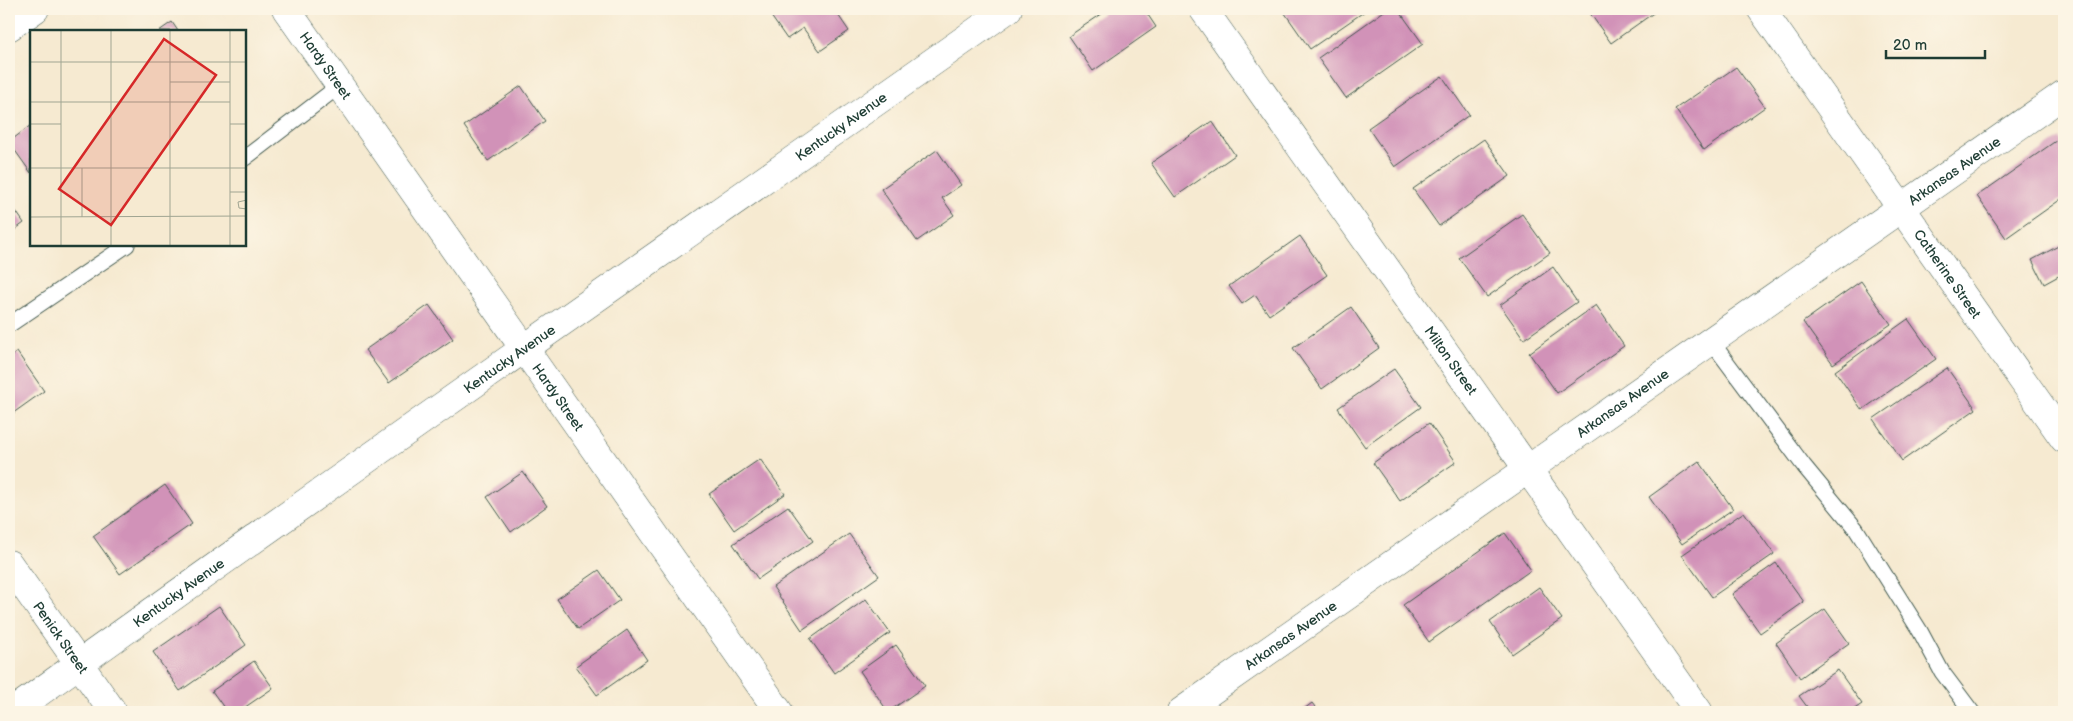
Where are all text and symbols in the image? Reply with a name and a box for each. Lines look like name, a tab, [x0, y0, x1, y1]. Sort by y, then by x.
scale bar	[1886, 28, 1984, 60]
street label: Hardy Street	[296, 29, 355, 103]
inset map	[30, 30, 246, 246]
text: 20 m	[1893, 36, 1927, 55]
street label: Kentucky Avenue	[792, 88, 890, 164]
street label: Arkansas Avenue	[1905, 133, 2004, 209]
street label: Catherine Street	[1910, 226, 1985, 322]
street label: Kentucky Avenue	[460, 321, 558, 397]
street label: Milton Street	[1421, 323, 1481, 399]
street label: Hardy Street	[529, 360, 588, 435]
street label: Arkansas Avenue	[1573, 365, 1672, 441]
street label: Kentucky Avenue	[130, 554, 228, 631]
street label: Arkansas Avenue	[1241, 597, 1340, 673]
street label: Penick Street	[30, 598, 92, 677]

